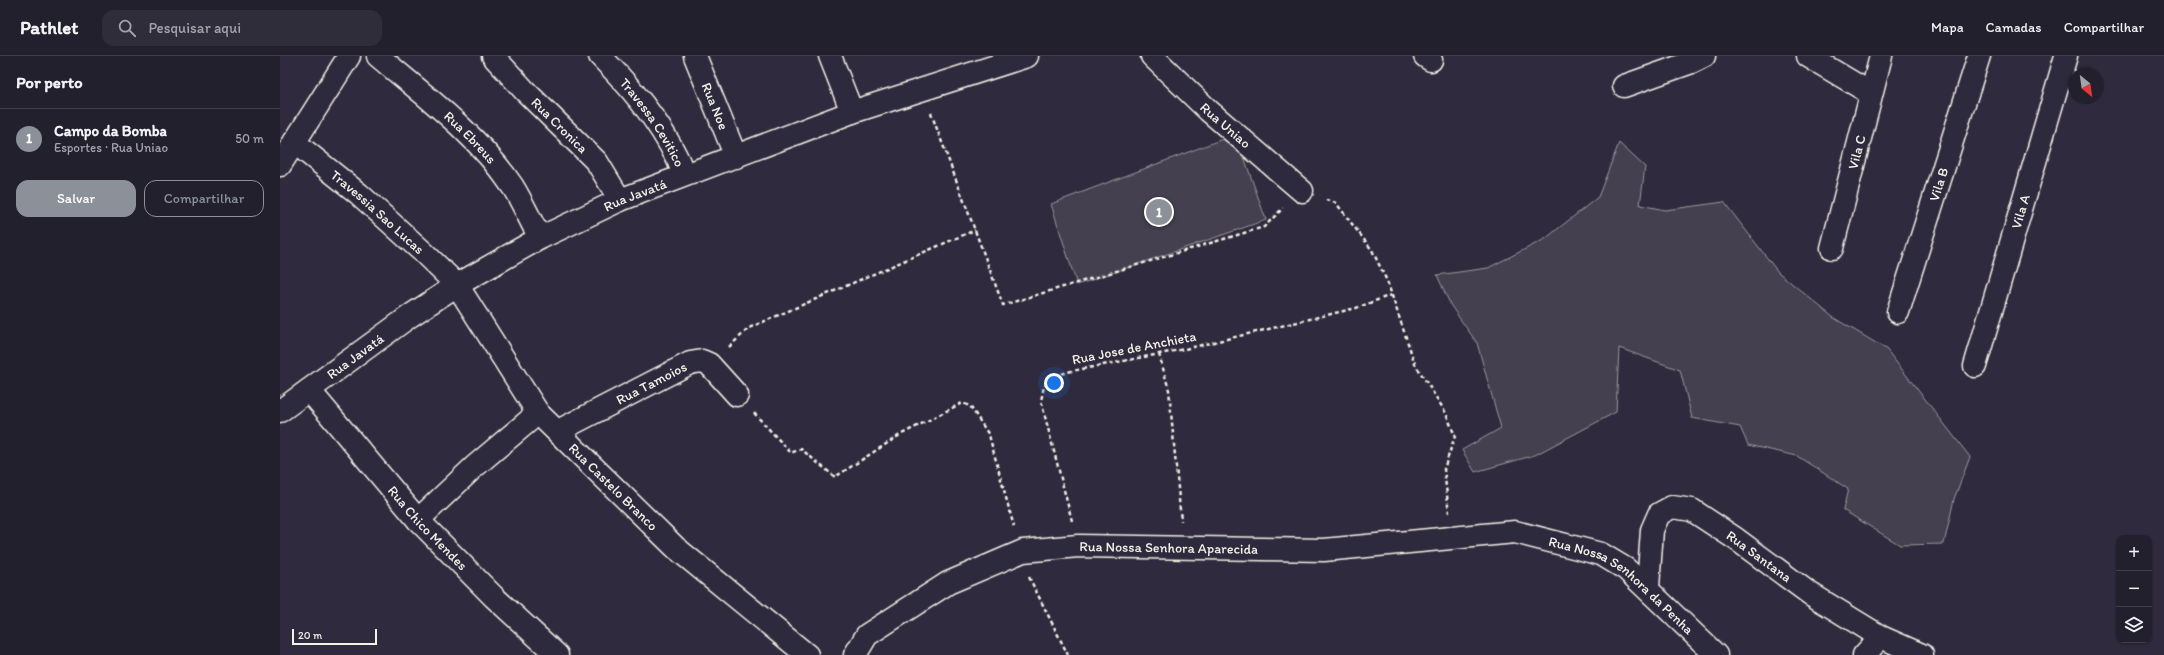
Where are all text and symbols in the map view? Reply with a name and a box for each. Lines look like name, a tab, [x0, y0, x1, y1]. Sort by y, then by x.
search box	[102, 10, 382, 46]
text: Pathlet	[20, 16, 78, 39]
icon: search	[116, 17, 138, 39]
text: Pesquisar aqui	[148, 19, 241, 37]
text: Mapa	[1931, 19, 1964, 36]
text: Camadas	[1986, 19, 2042, 36]
text: Compartilhar	[2064, 19, 2144, 36]
north arrow	[2068, 68, 2104, 104]
text: Por perto	[16, 72, 83, 92]
street label: Travessa Cevitico	[616, 74, 688, 169]
street label: Rua Noe	[698, 80, 733, 132]
street label: Rua Cronica	[528, 94, 591, 157]
street label: Rua Uniao	[1197, 99, 1254, 152]
street label: Rua Ebreus	[441, 107, 500, 167]
text: Campo da Bomba	[54, 122, 167, 140]
text: 1	[26, 131, 32, 146]
text: 50 m	[235, 131, 264, 146]
street label: Vila C	[1844, 133, 1869, 171]
text: Esportes · Rua Uniao	[54, 140, 168, 155]
street label: Vila B	[1925, 165, 1952, 203]
street label: Travessia Sao Lucas	[327, 166, 428, 258]
street label: Rua Javatá	[601, 174, 669, 215]
button: Salvar	[16, 180, 136, 217]
button: Compartilhar	[144, 180, 264, 217]
street label: Vila A	[2007, 192, 2033, 231]
pin: 1	[1146, 197, 1172, 227]
street label: Rua Jose de Anchieta	[1070, 328, 1198, 368]
street label: Rua Javatá	[323, 329, 387, 383]
street label: Rua Tamoios	[613, 358, 690, 408]
your location	[1044, 373, 1064, 393]
street label: Rua Castelo Branco	[565, 439, 662, 534]
street label: Rua Chico Mendes	[384, 482, 471, 574]
street label: Rua Santana	[1723, 527, 1795, 586]
street label: Rua Nossa Senhora da Penha	[1547, 532, 1698, 638]
map controls	[2116, 535, 2152, 643]
button: +	[2116, 535, 2152, 571]
street label: Rua Nossa Senhora Aparecida	[1079, 538, 1258, 557]
button: −	[2116, 571, 2152, 607]
button: layers	[2116, 607, 2152, 643]
scale bar	[292, 627, 377, 646]
text: 20 m	[298, 629, 322, 642]

